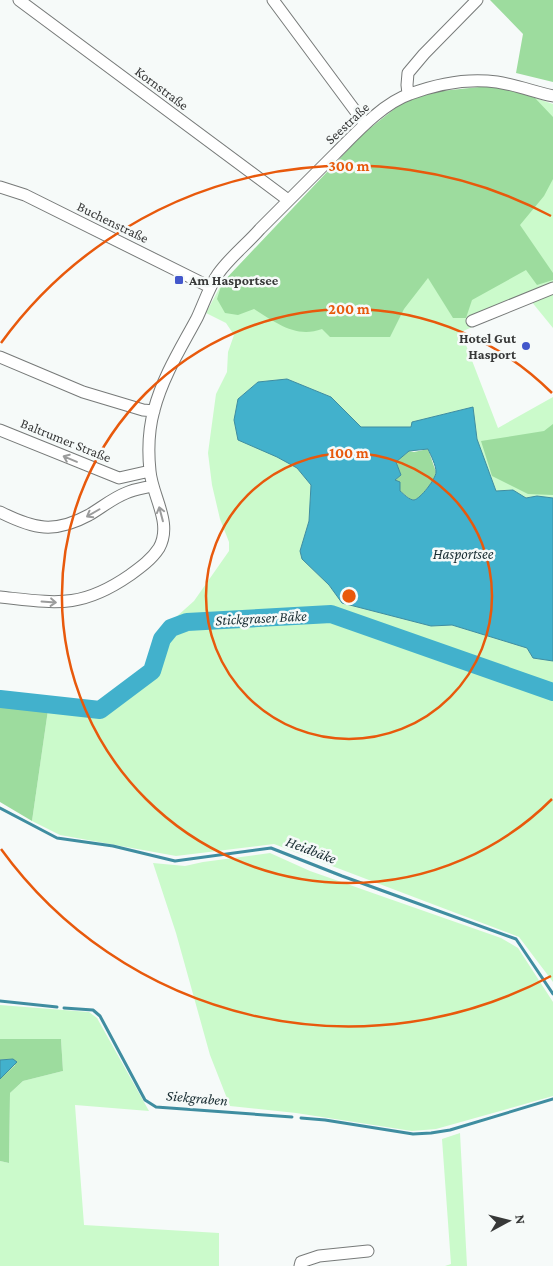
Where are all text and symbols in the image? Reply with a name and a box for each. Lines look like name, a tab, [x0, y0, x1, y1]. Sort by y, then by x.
street label: Kornstraße	[132, 63, 192, 113]
street label: Seestraße	[322, 99, 372, 147]
text: 300 m	[328, 158, 370, 174]
street label: Buchenstraße	[75, 198, 151, 246]
place label: Am Hasportsee	[188, 272, 279, 288]
marker: Am Hasportsee	[173, 274, 185, 286]
text: 200 m	[328, 301, 370, 317]
place label: Hotel Gut Hasport	[459, 330, 517, 362]
marker: Hotel Gut Hasport	[520, 340, 532, 352]
street label: Baltrumer Straße	[18, 415, 114, 465]
text: 100 m	[329, 445, 369, 461]
one-way arrow	[63, 454, 78, 463]
one-way arrow	[156, 507, 166, 523]
one-way arrow	[86, 508, 100, 518]
water label: Hasportsee	[433, 546, 494, 563]
centre of rings	[340, 587, 358, 605]
one-way arrow	[40, 597, 56, 606]
water label: Stickgraser Bäke	[215, 608, 307, 629]
water label: Heidbäke	[284, 833, 339, 867]
water label: Siekgraben	[165, 1087, 229, 1110]
north arrow	[483, 1196, 533, 1246]
text: N	[512, 1214, 529, 1226]

